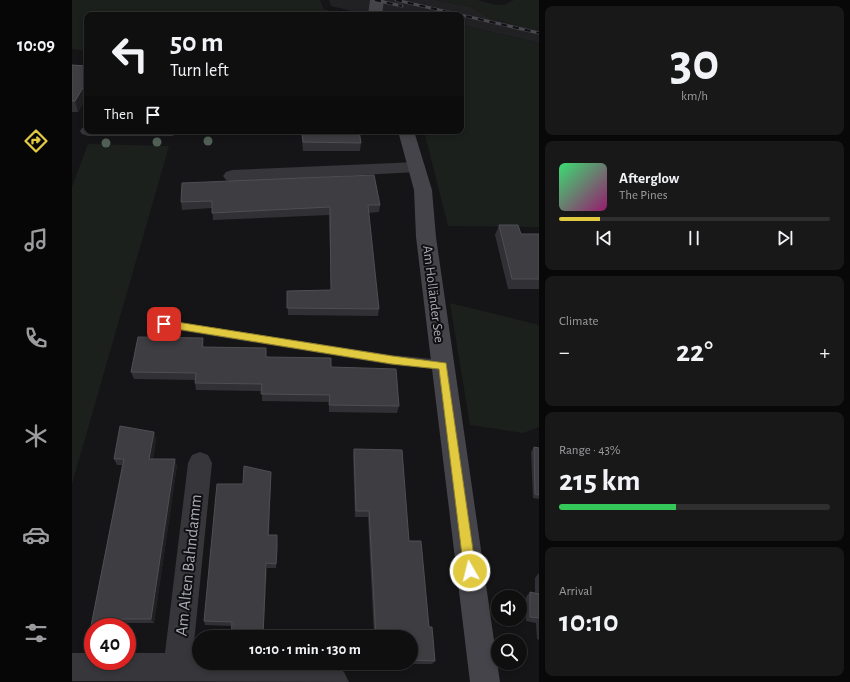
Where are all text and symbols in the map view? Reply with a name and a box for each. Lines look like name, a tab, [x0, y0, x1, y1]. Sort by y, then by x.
icon: left	[104, 28, 156, 80]
text: 50 m	[170, 29, 224, 57]
text: 10:09	[17, 37, 55, 55]
text: 30	[670, 37, 719, 89]
text: Turn left	[170, 62, 229, 80]
text: km/h	[681, 90, 708, 103]
icon: arrive	[142, 104, 164, 126]
text: Then	[104, 107, 134, 122]
icon: directions	[22, 127, 50, 155]
text: Afterglow	[619, 171, 679, 186]
text: The Pines	[619, 189, 668, 202]
icon: music	[22, 226, 50, 254]
icon: previous	[593, 227, 615, 249]
icon: pause	[683, 227, 705, 249]
icon: next	[774, 227, 796, 249]
street label: Am Holländer See	[420, 245, 446, 344]
pin	[147, 307, 181, 341]
icon: arrive	[153, 313, 175, 335]
text: Climate	[559, 315, 598, 328]
icon: phone	[22, 324, 50, 352]
text: 22°	[676, 337, 713, 367]
text: −	[559, 341, 570, 363]
text: +	[819, 341, 830, 363]
icon: climate	[22, 422, 50, 450]
text: Range · 43%	[559, 444, 620, 457]
text: 215 km	[559, 466, 640, 496]
street label: Am Alten Bahndamm	[173, 493, 204, 637]
icon: car	[22, 521, 50, 549]
position arrow	[449, 550, 491, 592]
text: Arrival	[559, 585, 592, 598]
map controls	[491, 590, 527, 670]
button: sound	[491, 590, 527, 626]
text: 10:10	[559, 607, 619, 637]
speed limit sign: 40	[84, 618, 136, 670]
icon: filters	[22, 619, 50, 647]
button: search	[491, 634, 527, 670]
text: 10:10 · 1 min · 130 m	[249, 642, 361, 657]

